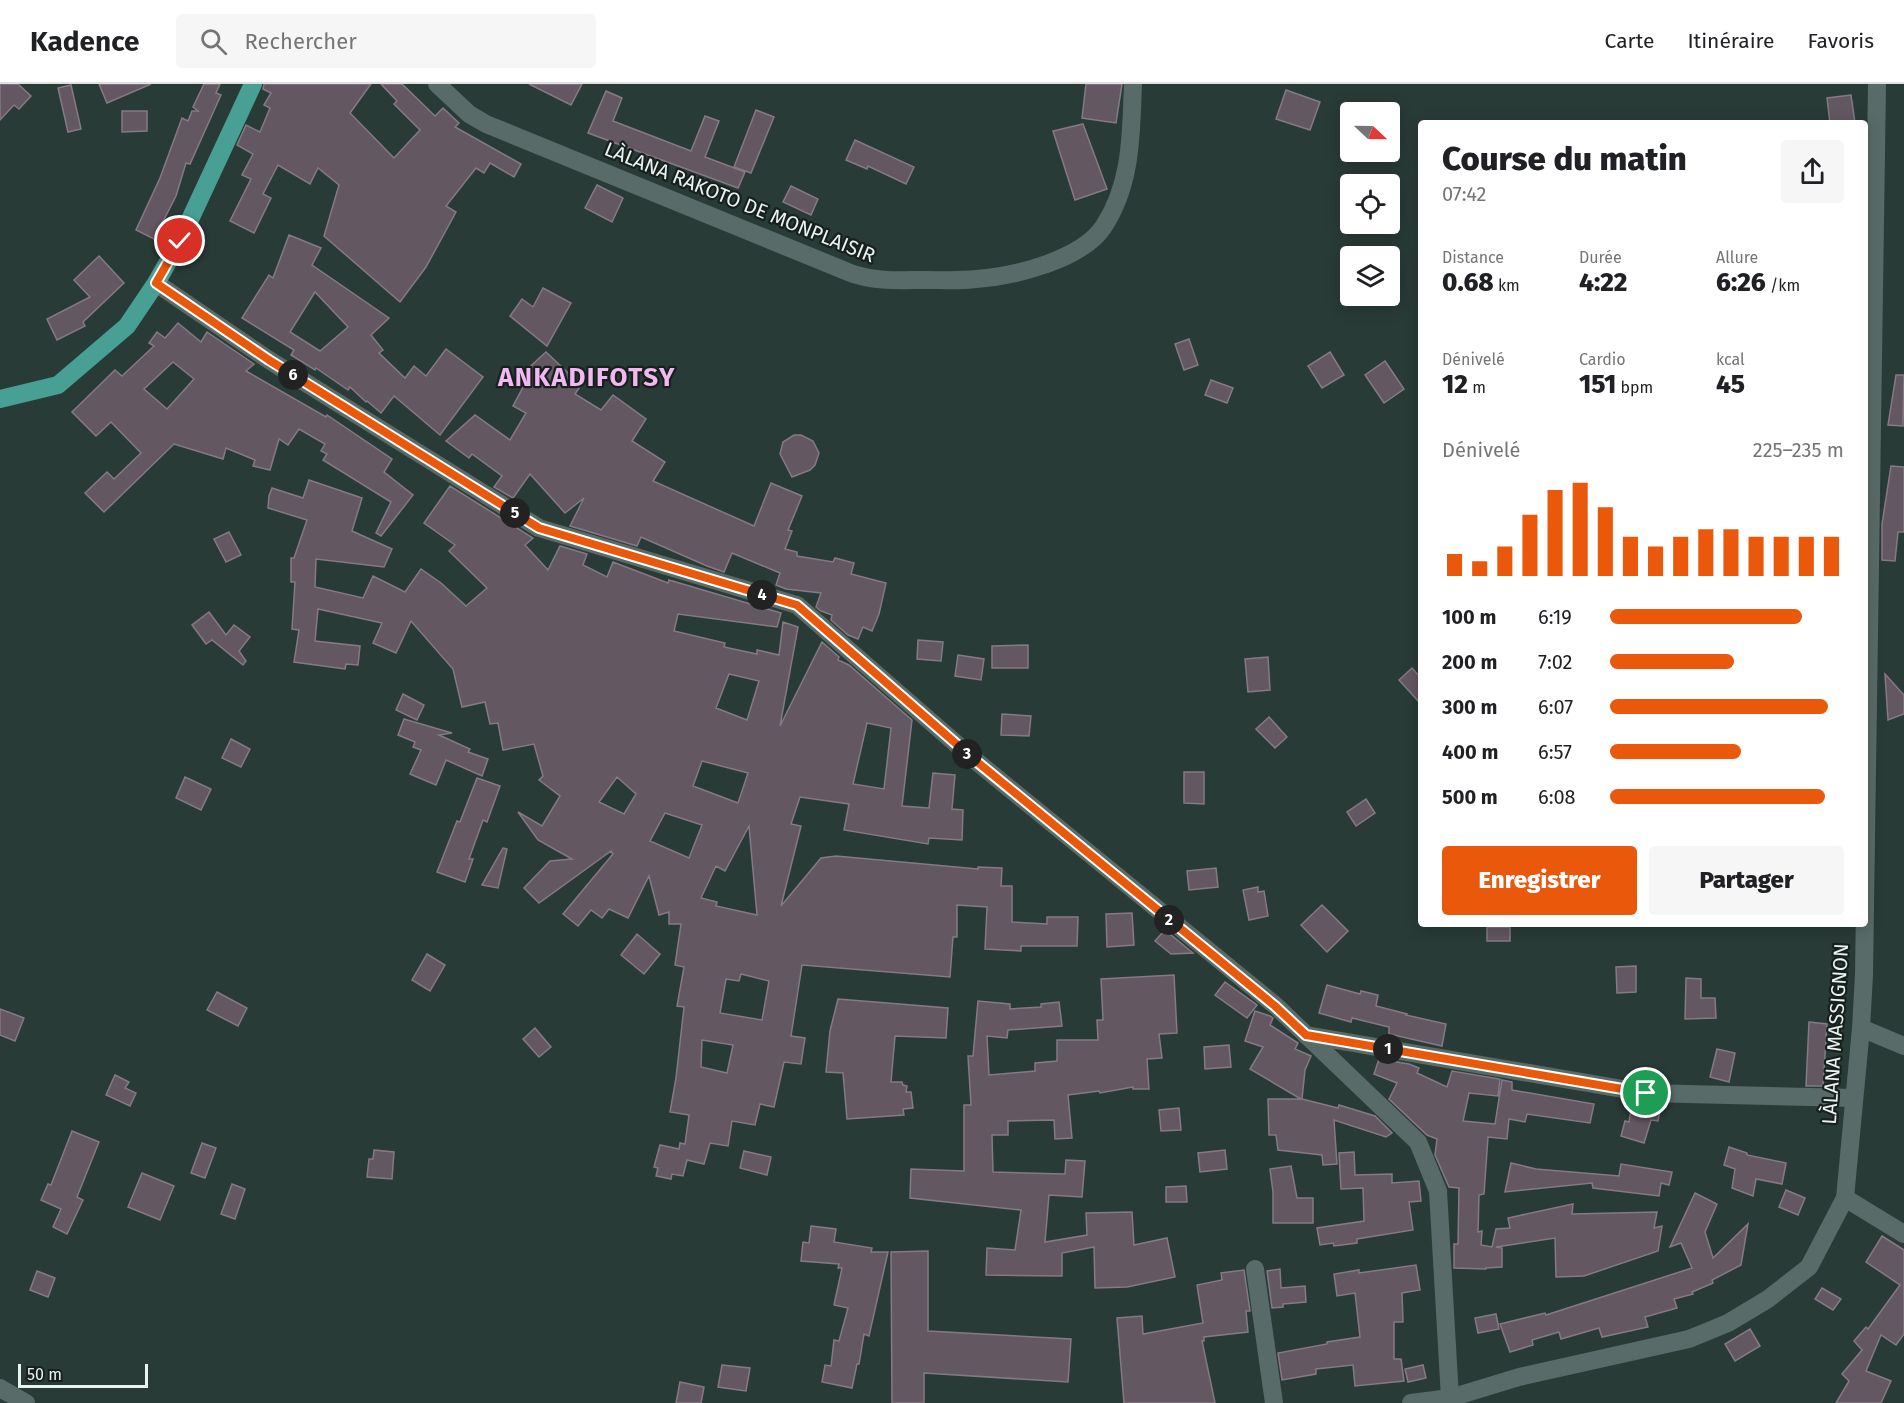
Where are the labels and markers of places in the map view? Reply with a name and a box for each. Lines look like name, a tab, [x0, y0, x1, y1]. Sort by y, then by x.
pin	[154, 215, 205, 266]
pin: 6	[278, 360, 308, 390]
pin: 5	[500, 498, 530, 528]
pin: 4	[747, 580, 777, 610]
pin: 3	[952, 739, 982, 769]
pin: 2	[1154, 905, 1184, 935]
pin: 1	[1373, 1034, 1403, 1064]
pin	[1620, 1067, 1671, 1118]

